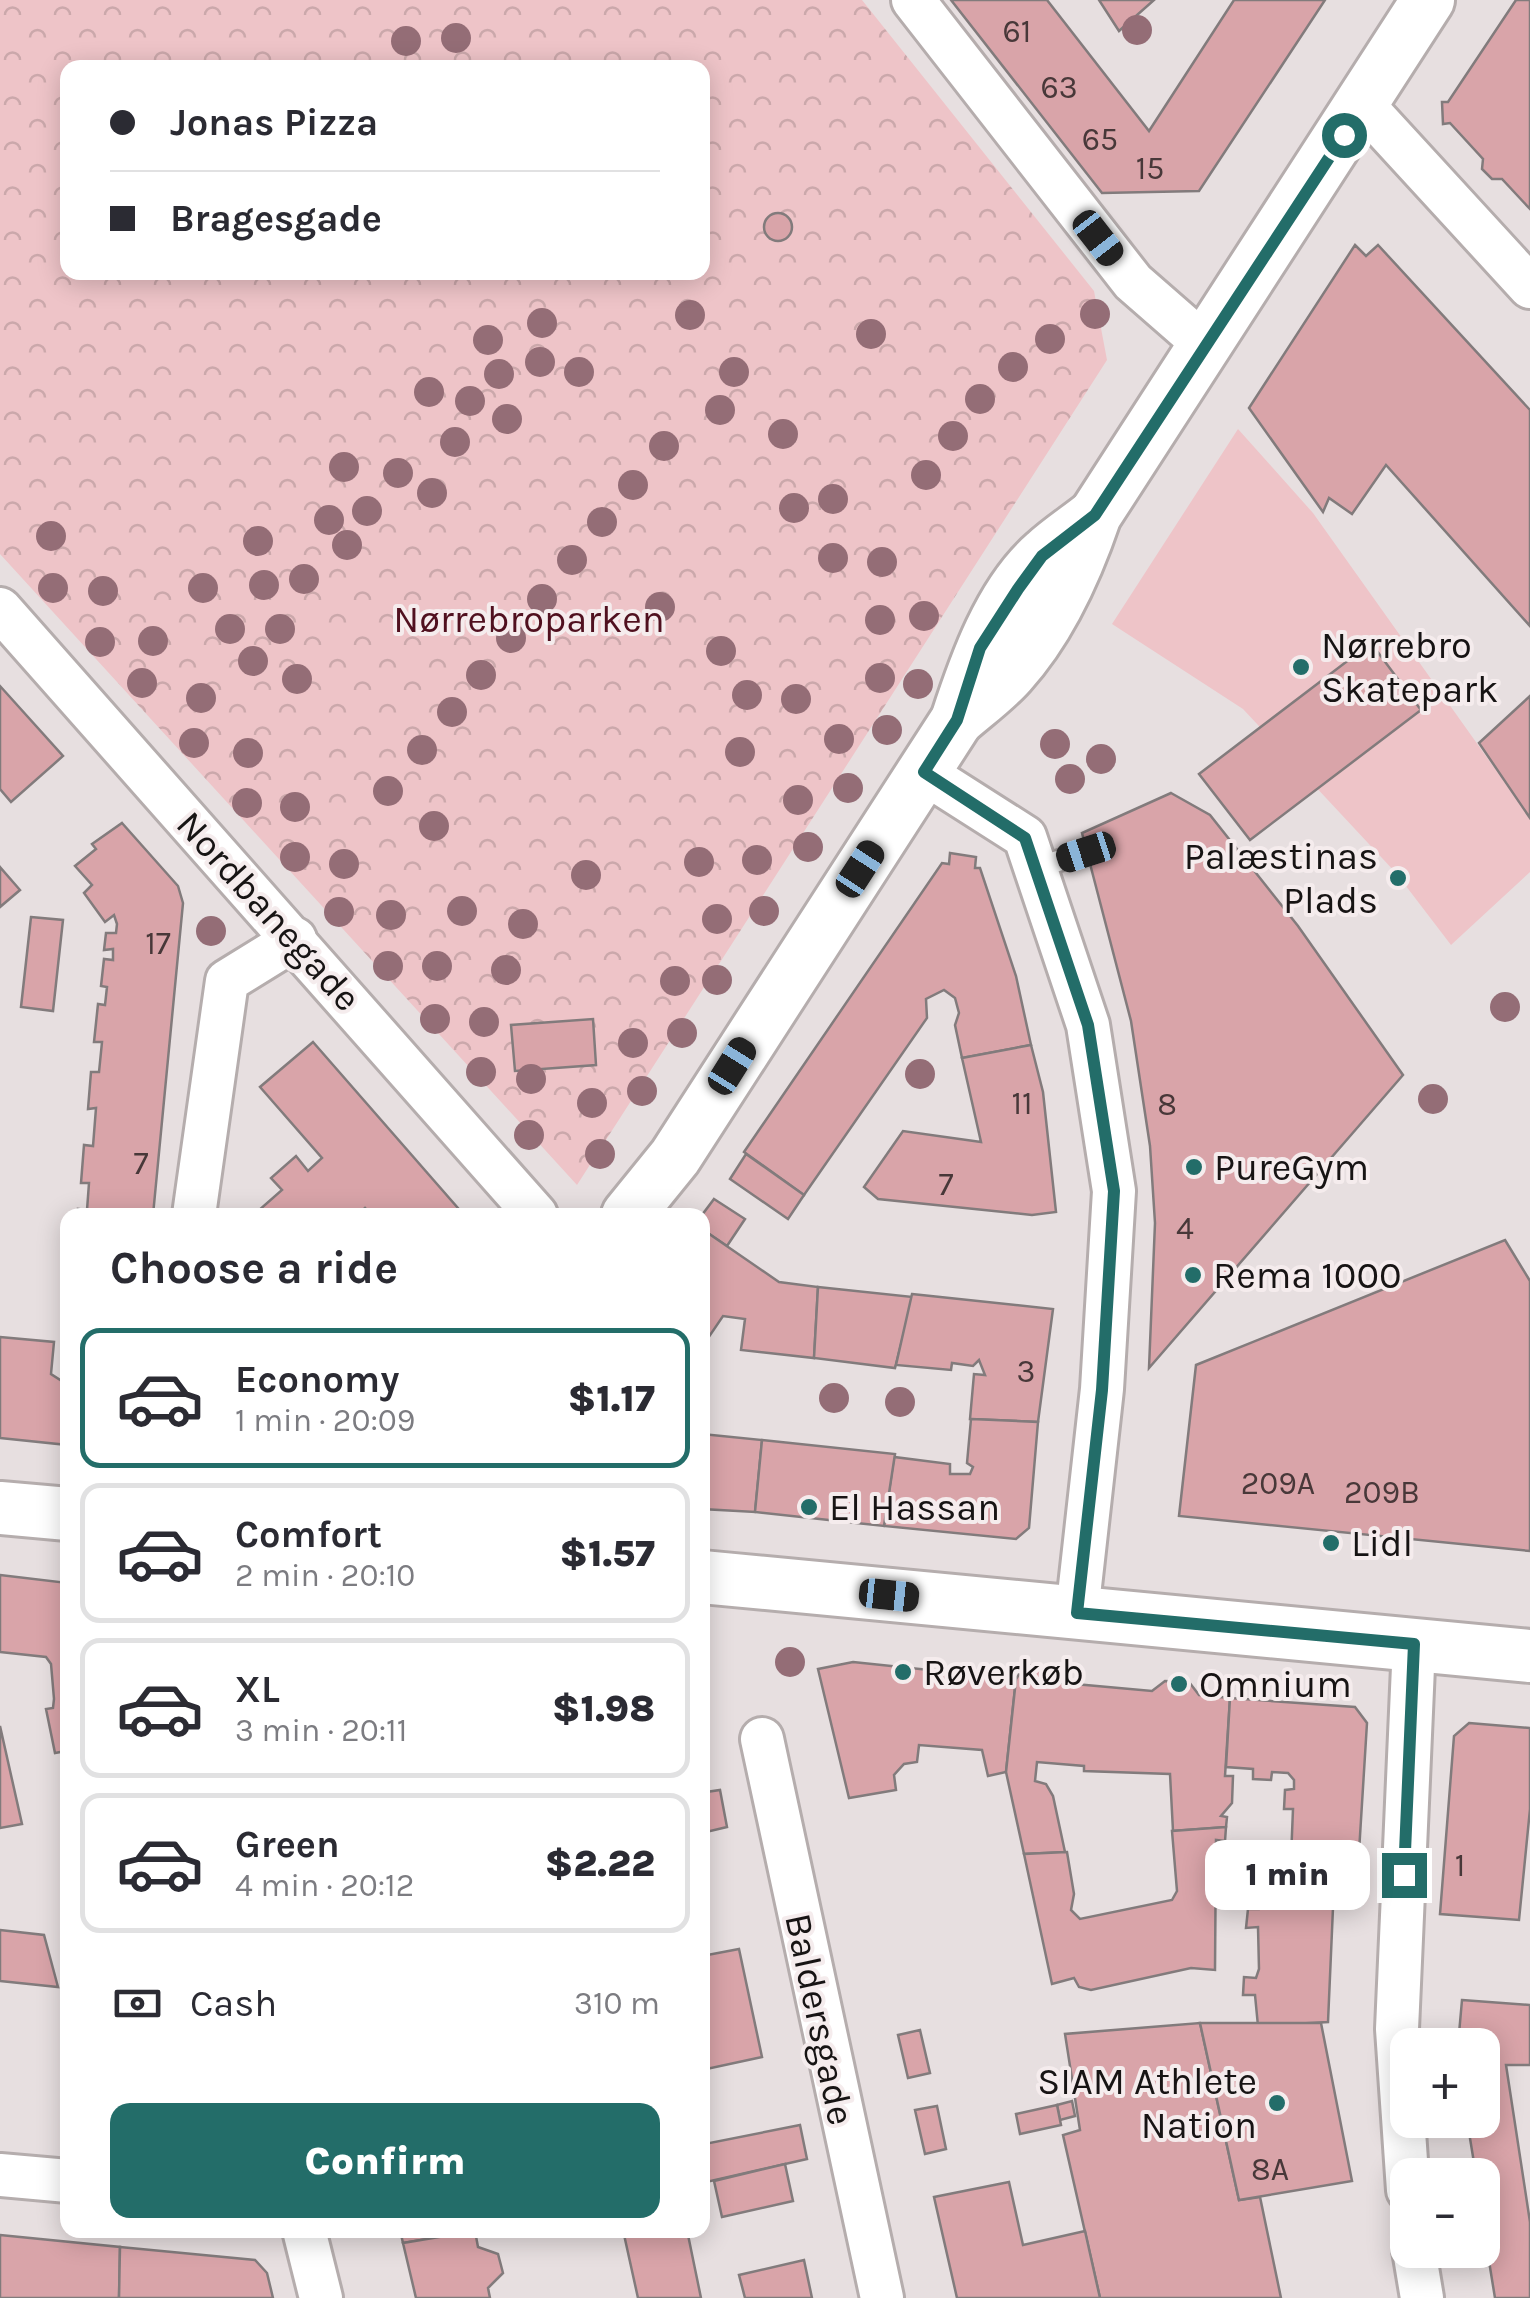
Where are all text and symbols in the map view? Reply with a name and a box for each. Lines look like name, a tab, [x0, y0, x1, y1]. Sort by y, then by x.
house number: 61	[1003, 13, 1031, 50]
house number: 63	[1040, 69, 1078, 106]
text: Jonas Pizza	[170, 100, 378, 145]
route start	[1322, 113, 1367, 158]
house number: 65	[1082, 121, 1118, 158]
house number: 15	[1136, 150, 1164, 187]
text: Bragesgade	[170, 196, 382, 241]
car	[1068, 205, 1128, 271]
park label: Nørrebroparken	[393, 597, 665, 642]
place label: Nørrebro Skatepark	[1321, 623, 1498, 712]
marker: Nørrebro Skatepark	[1290, 656, 1312, 678]
street label: Nordbanegade	[167, 802, 370, 1021]
car	[1053, 828, 1119, 876]
place label: Palæstinas Plads	[1184, 834, 1378, 923]
car	[831, 836, 889, 902]
marker: Palæstinas Plads	[1387, 867, 1409, 889]
house number: 17	[145, 925, 171, 962]
car	[703, 1033, 761, 1099]
house number: 11	[1011, 1085, 1033, 1122]
house number: 8	[1157, 1086, 1177, 1123]
house number: 7	[133, 1145, 149, 1182]
place label: PureGym	[1214, 1145, 1369, 1190]
marker: PureGym	[1183, 1156, 1205, 1178]
house number: 7	[938, 1166, 954, 1203]
house number: 4	[1176, 1210, 1194, 1247]
text: Choose a ride	[110, 1242, 398, 1294]
place label: Rema 1000	[1213, 1253, 1402, 1298]
marker: Rema 1000	[1182, 1264, 1204, 1286]
icon: car	[115, 1353, 205, 1443]
house number: 3	[1017, 1353, 1035, 1390]
text: Economy	[235, 1357, 399, 1402]
text: $1.17	[568, 1376, 655, 1421]
text: 1 min · 20:09	[235, 1402, 415, 1439]
house number: 209A	[1241, 1465, 1315, 1502]
house number: 209B	[1344, 1474, 1420, 1511]
place label: El Hassan	[829, 1485, 1000, 1530]
marker: El Hassan	[798, 1496, 820, 1518]
icon: car	[115, 1508, 205, 1598]
text: Comfort	[235, 1512, 382, 1557]
place label: Lidl	[1351, 1521, 1413, 1566]
text: $1.57	[559, 1531, 655, 1576]
marker: Lidl	[1320, 1532, 1342, 1554]
text: 2 min · 20:10	[235, 1557, 415, 1594]
car	[858, 1577, 920, 1613]
place label: Røverkøb	[923, 1650, 1084, 1695]
marker: Røverkøb	[892, 1661, 914, 1683]
place label: Omnium	[1199, 1662, 1352, 1707]
icon: car	[115, 1663, 205, 1753]
text: XL	[235, 1667, 280, 1712]
marker: Omnium	[1168, 1673, 1190, 1695]
text: $1.98	[552, 1686, 655, 1731]
text: 3 min · 20:11	[235, 1712, 407, 1749]
icon: car	[115, 1818, 205, 1908]
text: Green	[235, 1822, 340, 1867]
callout: 1 min	[1204, 1840, 1369, 1910]
text: $2.22	[545, 1841, 655, 1886]
house number: 1	[1455, 1847, 1465, 1884]
route end	[1382, 1853, 1427, 1898]
text: 1 min	[1246, 1856, 1329, 1893]
text: 4 min · 20:12	[235, 1867, 414, 1904]
street label: Baldersgade	[775, 1909, 864, 2129]
icon: cash	[110, 1976, 165, 2031]
text: Cash	[190, 1981, 277, 2026]
text: 310 m	[574, 1985, 660, 2022]
map controls	[1390, 2028, 1500, 2268]
button: +	[1390, 2028, 1500, 2138]
place label: SIAM Athlete Nation	[1037, 2059, 1257, 2148]
marker: SIAM Athlete Nation	[1266, 2092, 1288, 2114]
button: Confirm	[110, 2103, 660, 2218]
house number: 8A	[1251, 2151, 1289, 2188]
button: −	[1390, 2158, 1500, 2268]

